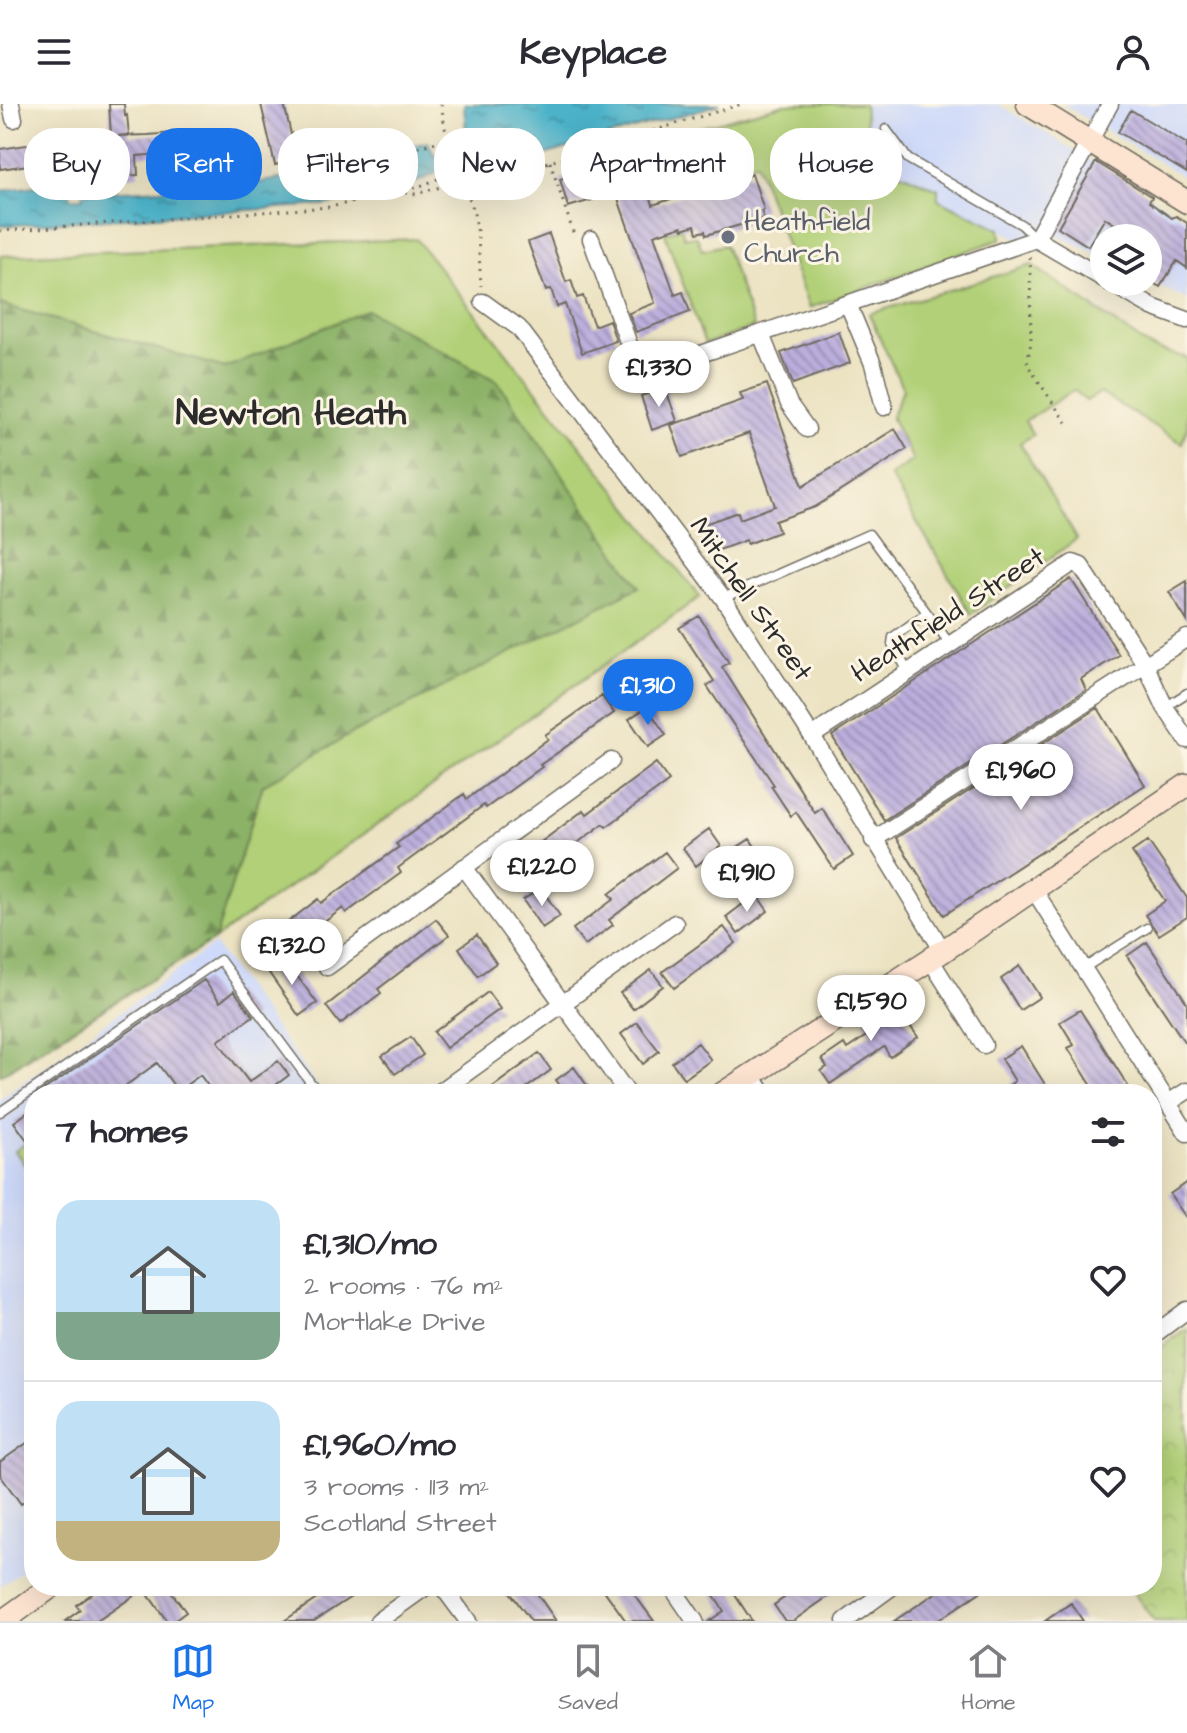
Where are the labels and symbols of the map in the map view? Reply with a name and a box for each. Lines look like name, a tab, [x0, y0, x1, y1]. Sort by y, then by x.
place label: Heathfield Church	[744, 202, 870, 273]
marker: Heathfield Church	[719, 228, 737, 246]
pin: £1,330	[594, 341, 724, 409]
district label: Newton Heath	[176, 388, 407, 439]
street label: Mitchell Street	[680, 509, 822, 689]
street label: Heathfield Street	[843, 537, 1053, 692]
pin: £1,310	[583, 659, 713, 727]
pin: £1,960	[956, 744, 1086, 812]
pin: £1,220	[477, 840, 607, 908]
pin: £1,910	[682, 846, 812, 914]
pin: £1,320	[227, 919, 357, 987]
pin: £1,590	[806, 975, 936, 1043]

